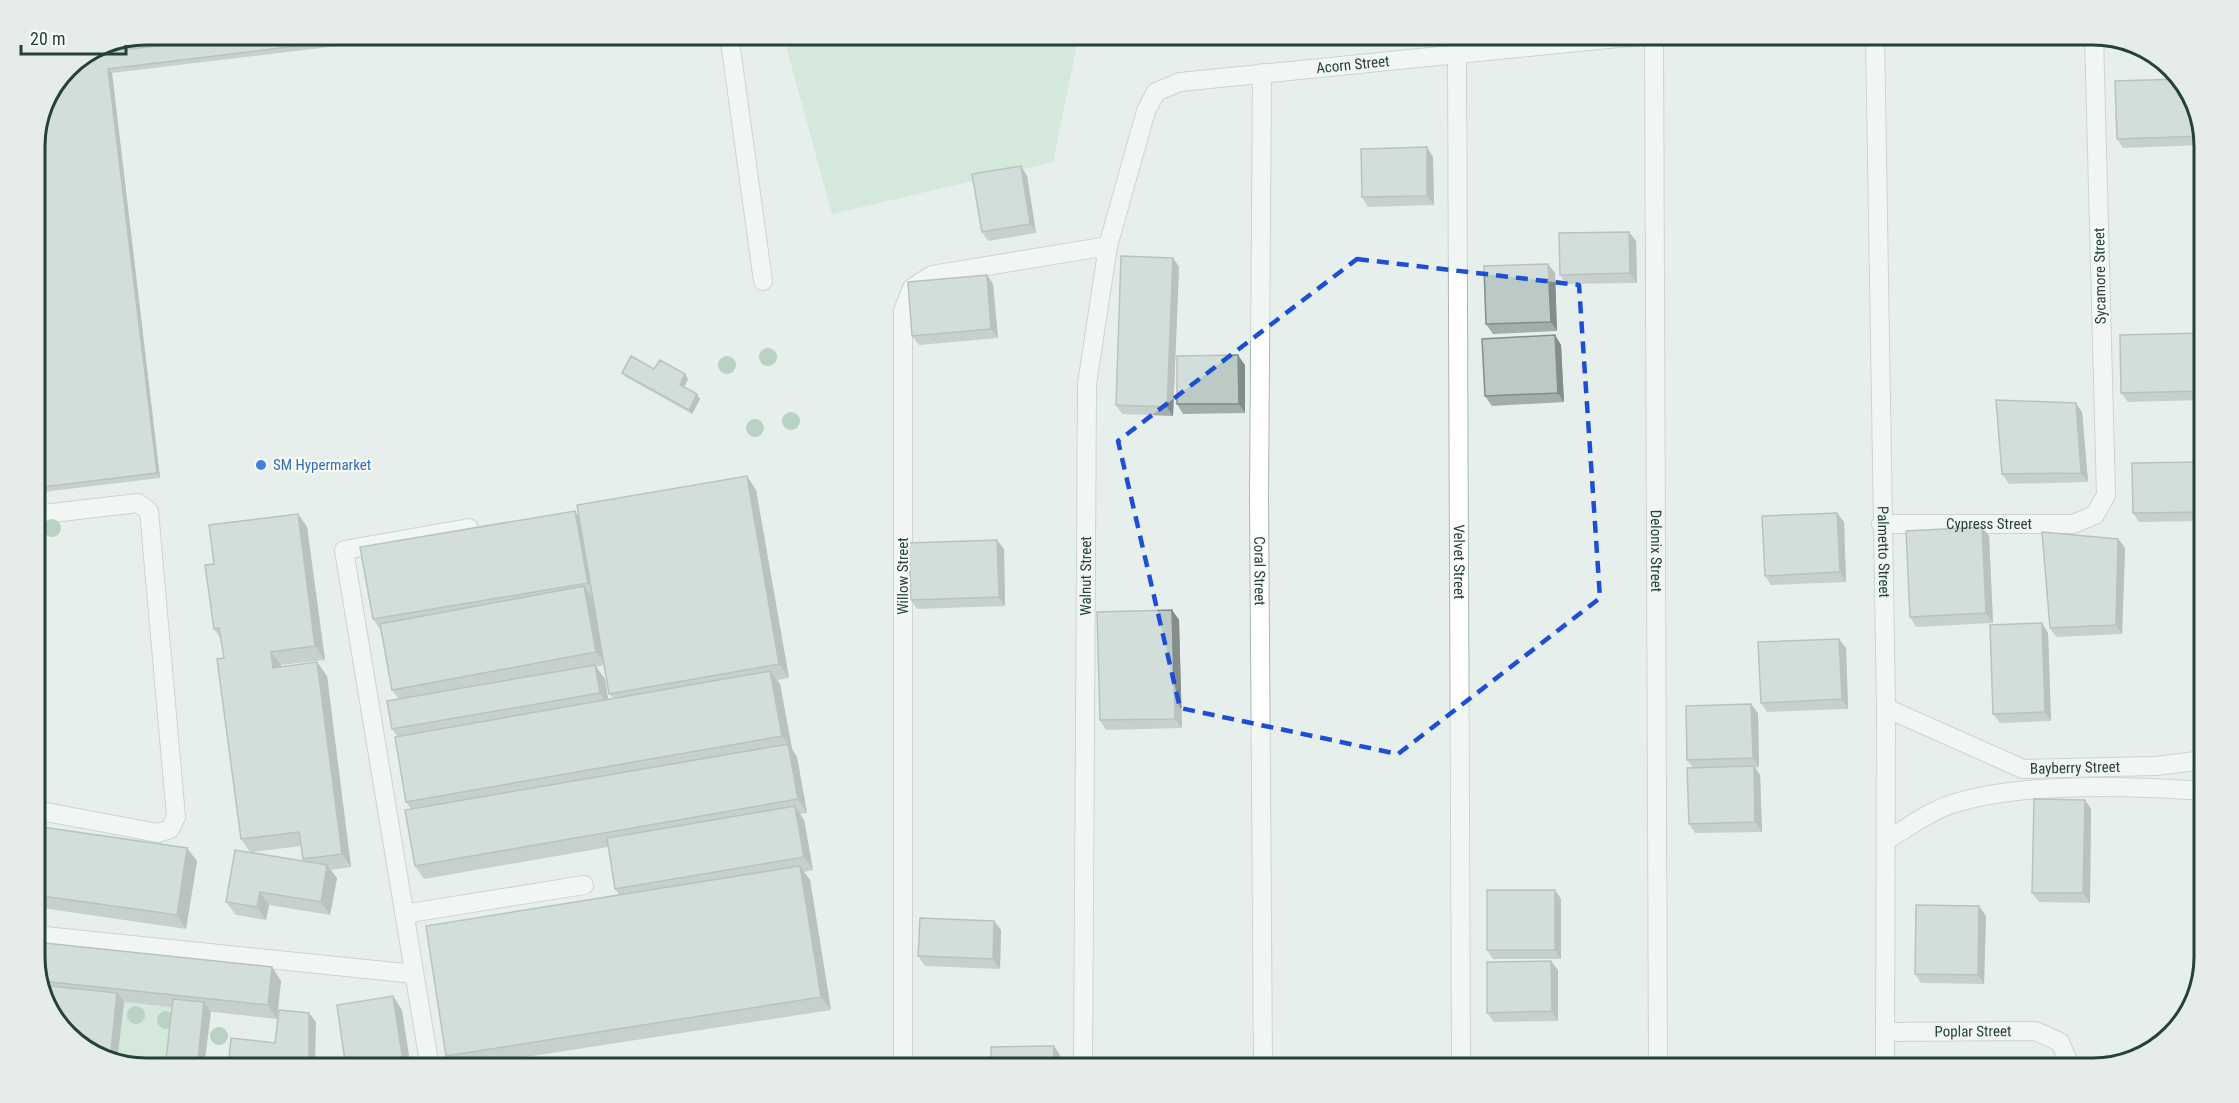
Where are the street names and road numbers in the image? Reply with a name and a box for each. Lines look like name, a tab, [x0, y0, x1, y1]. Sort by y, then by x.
street label: Acorn Street	[1315, 52, 1390, 77]
street label: Sycamore Street	[2090, 227, 2110, 325]
street label: Palmetto Street	[1874, 506, 1893, 598]
street label: Delonix Street	[1647, 510, 1665, 592]
street label: Cypress Street	[1946, 515, 2032, 533]
street label: Velvet Street	[1450, 524, 1468, 600]
street label: Walnut Street	[1077, 536, 1095, 616]
street label: Coral Street	[1250, 536, 1269, 606]
street label: Willow Street	[894, 537, 912, 615]
street label: Bayberry Street	[2030, 758, 2120, 778]
street label: Poplar Street	[1934, 1022, 2012, 1041]

